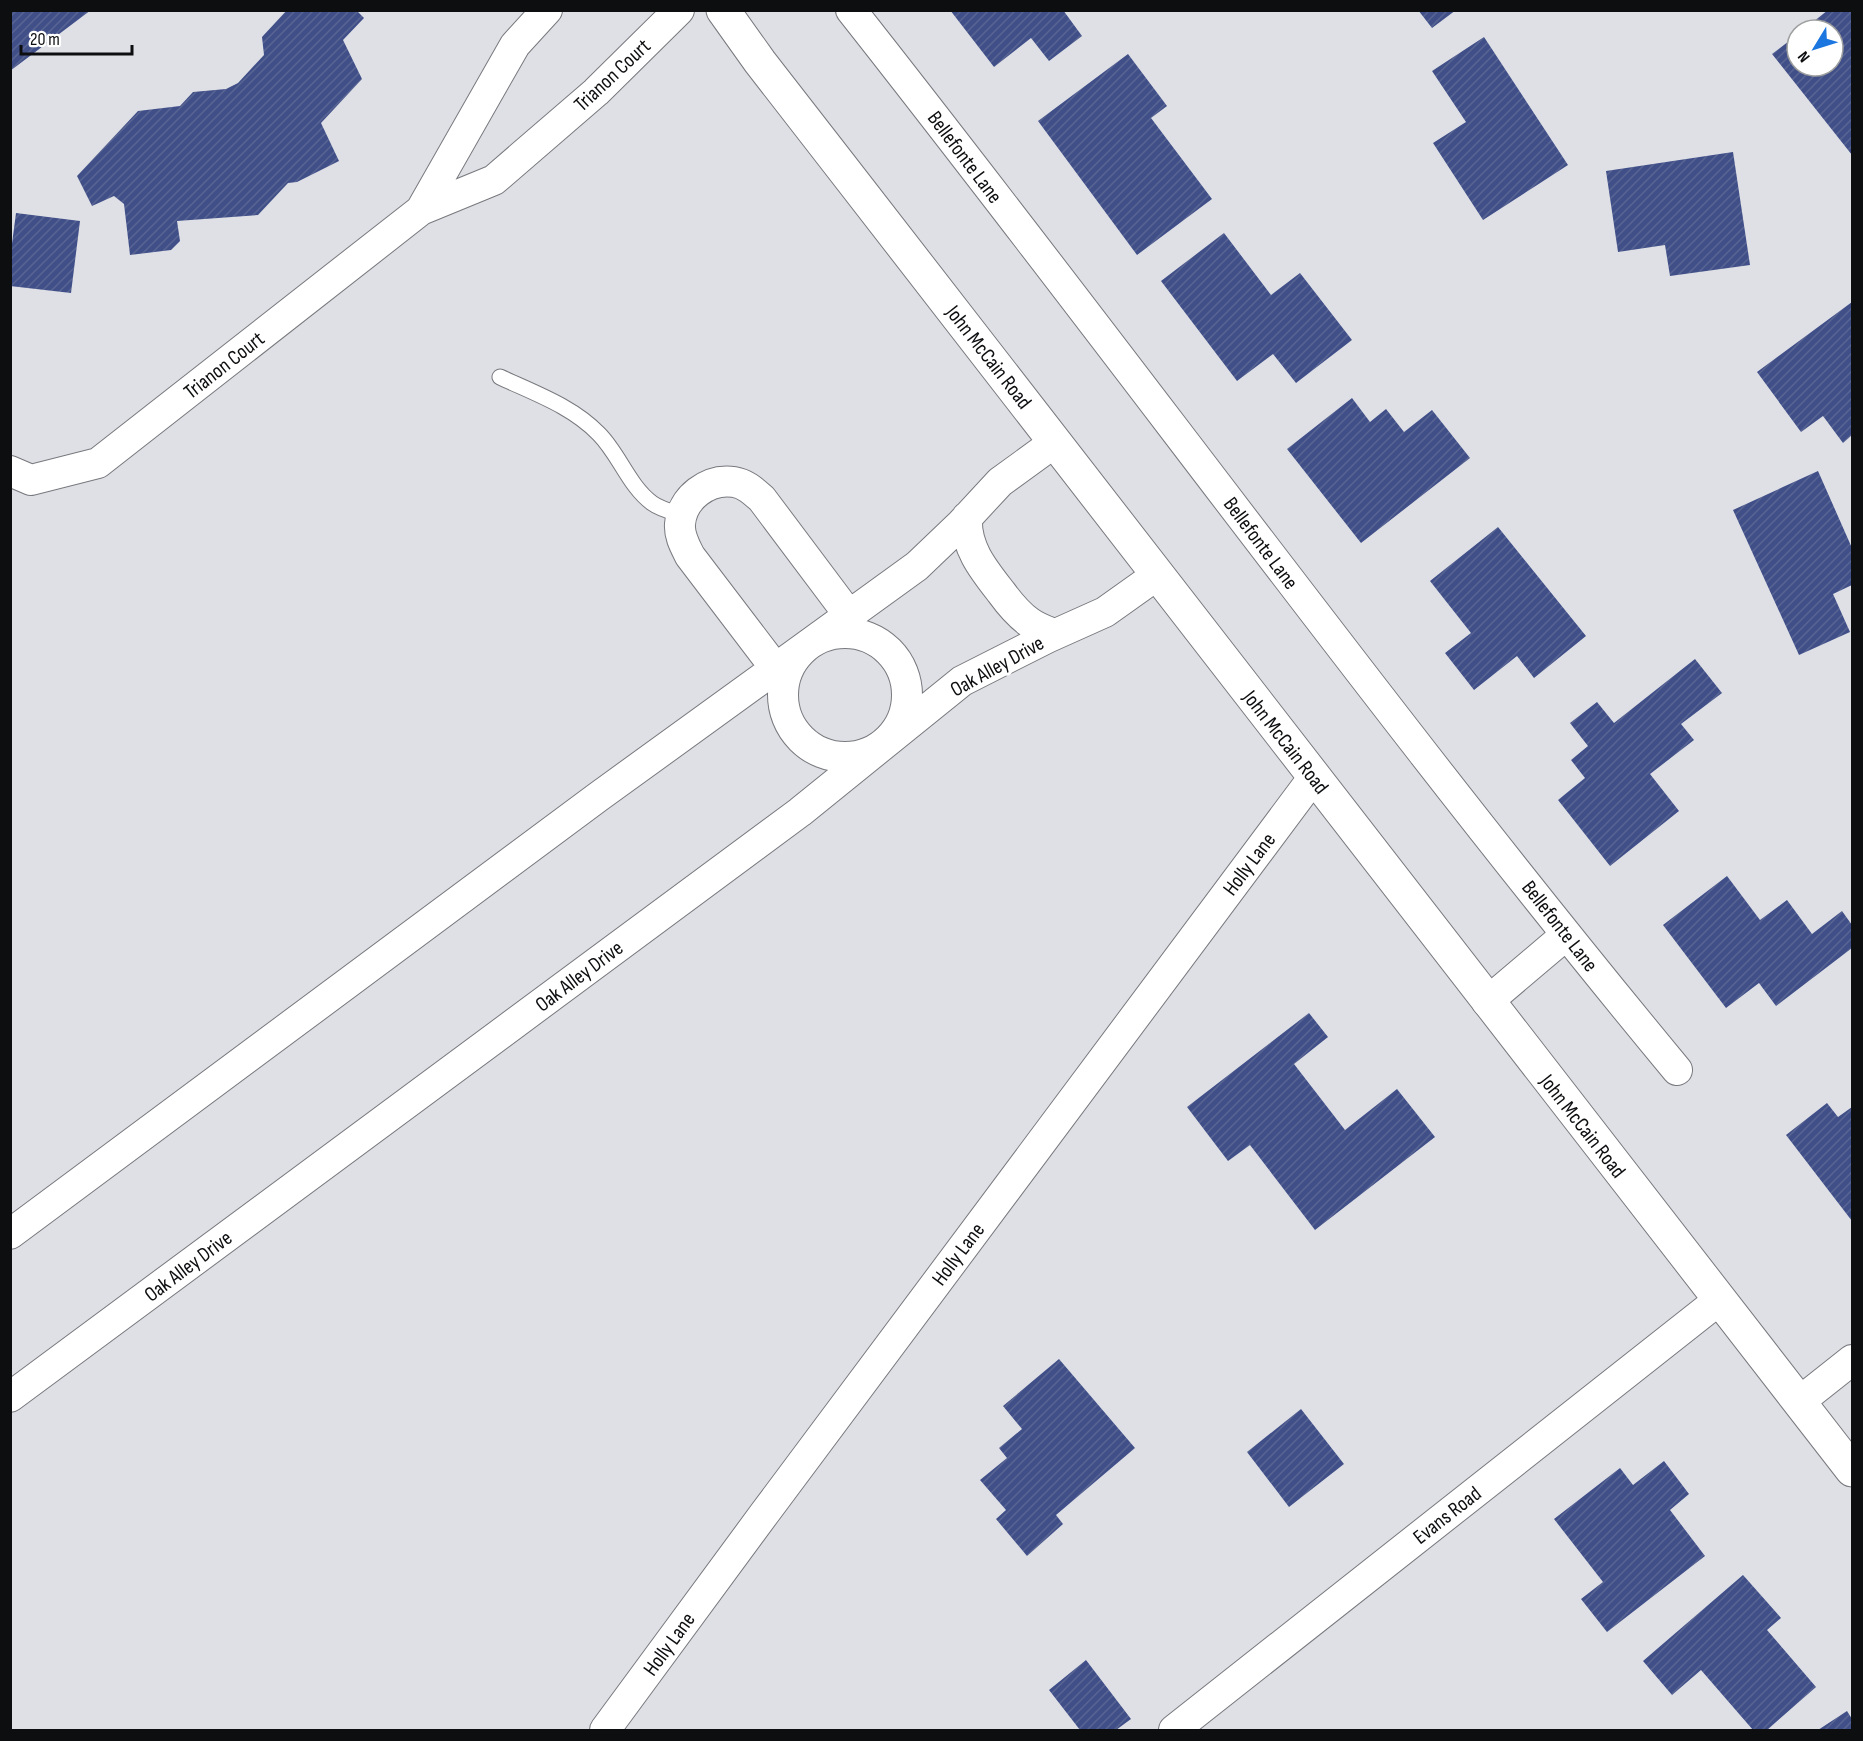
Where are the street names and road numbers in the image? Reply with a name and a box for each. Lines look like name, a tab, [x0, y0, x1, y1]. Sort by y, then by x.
street label: Trianon Court	[569, 34, 656, 117]
street label: Bellefonte Lane	[922, 106, 1007, 208]
street label: John McCain Road	[940, 300, 1037, 414]
street label: Trianon Court	[179, 326, 270, 405]
street label: Bellefonte Lane	[1218, 492, 1303, 594]
street label: Oak Alley Drive	[946, 631, 1048, 702]
street label: John McCain Road	[1237, 685, 1334, 799]
street label: Holly Lane	[1218, 828, 1281, 901]
street label: Bellefonte Lane	[1516, 876, 1603, 977]
street label: Oak Alley Drive	[531, 935, 628, 1017]
street label: John McCain Road	[1534, 1069, 1631, 1183]
street label: Holly Lane	[927, 1218, 990, 1291]
street label: Oak Alley Drive	[140, 1225, 237, 1307]
street label: Evans Road	[1408, 1481, 1486, 1550]
street label: Holly Lane	[638, 1608, 701, 1681]

